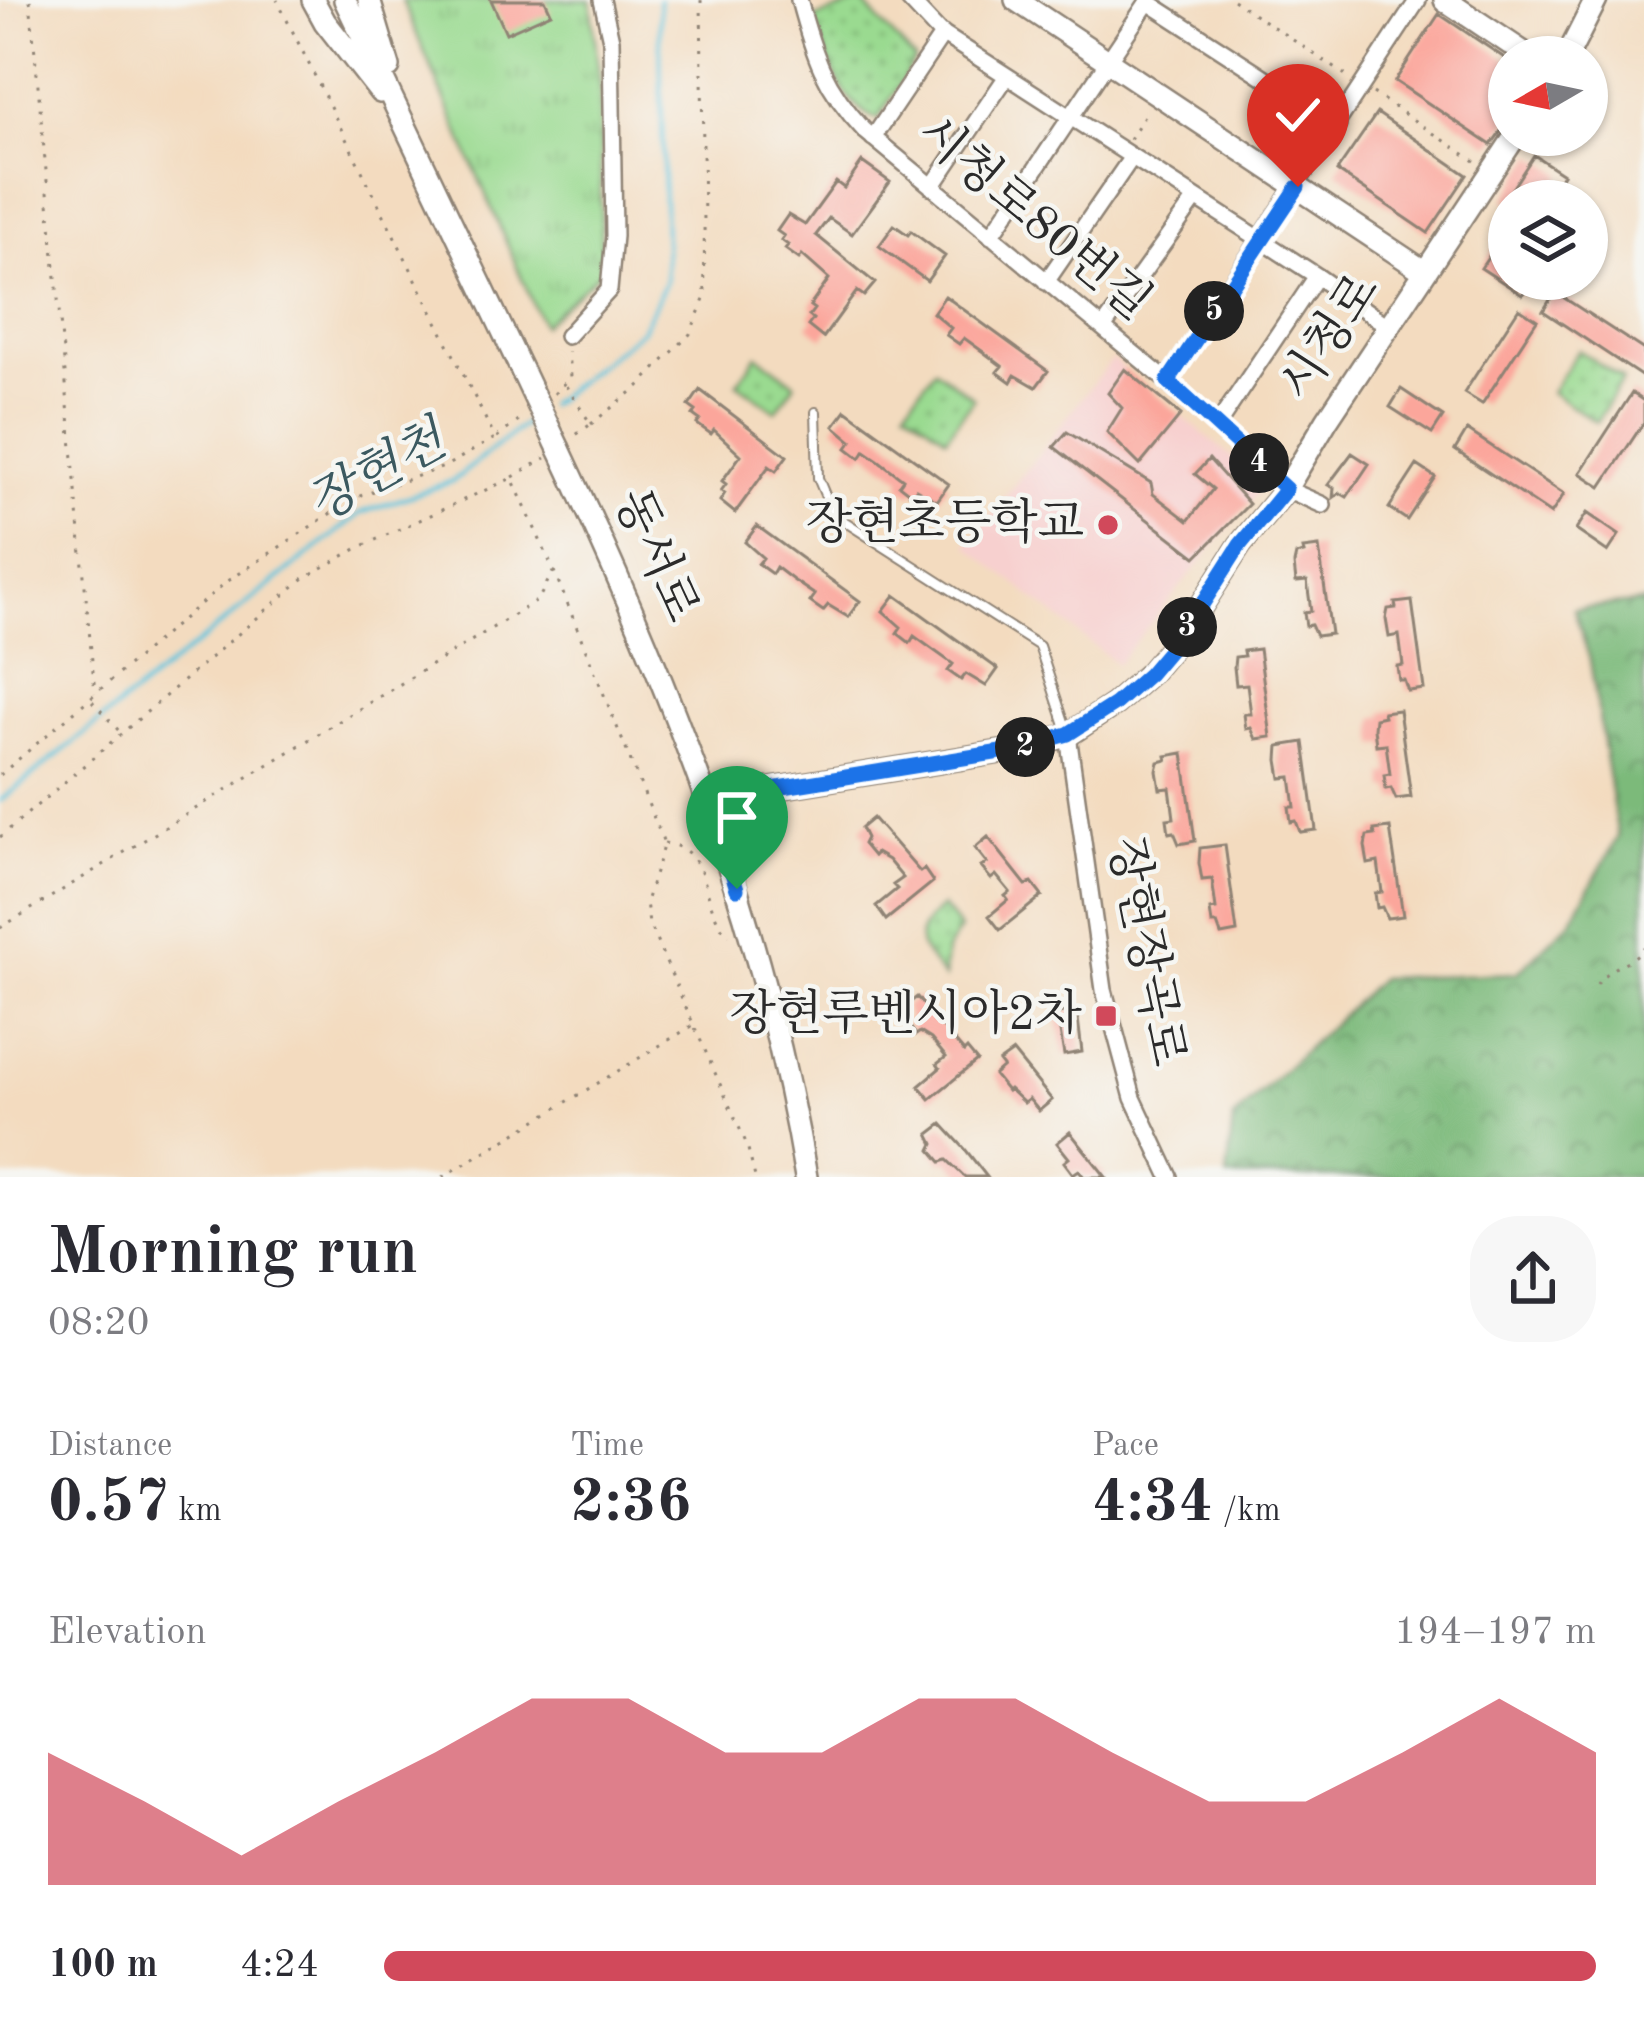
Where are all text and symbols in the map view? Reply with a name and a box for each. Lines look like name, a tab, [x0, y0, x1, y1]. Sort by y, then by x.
north arrow	[1488, 36, 1608, 156]
map controls	[1488, 36, 1608, 300]
pin	[1247, 64, 1349, 187]
icon: check	[1265, 82, 1331, 148]
street label: 시청로80번길	[907, 105, 1161, 330]
button: layers	[1488, 180, 1608, 300]
street label: 시청로	[1270, 264, 1389, 409]
pin: 5	[1184, 281, 1244, 341]
text: 5	[1204, 294, 1224, 327]
water label: 장현천	[299, 410, 458, 532]
pin: 4	[1229, 433, 1289, 493]
text: 4	[1249, 446, 1269, 479]
street label: 동서로	[605, 481, 709, 629]
place label: 장현초등학교	[806, 497, 1084, 549]
marker: 장현초등학교	[1095, 512, 1121, 538]
pin: 3	[1157, 597, 1217, 657]
text: 3	[1177, 610, 1197, 643]
pin: 2	[995, 717, 1055, 777]
text: 2	[1015, 730, 1035, 763]
pin	[686, 766, 788, 889]
icon: arrive	[704, 784, 770, 850]
street label: 장현장곡로	[1099, 833, 1195, 1070]
place label: 장현루벤시아2차	[730, 988, 1082, 1040]
marker: 장현루벤시아2차	[1093, 1003, 1119, 1029]
button: share	[1470, 1216, 1596, 1342]
text: Morning run	[48, 1222, 418, 1288]
text: 08:20	[48, 1304, 149, 1343]
text: Distance	[48, 1430, 172, 1463]
text: Time	[570, 1430, 644, 1463]
text: Pace	[1092, 1430, 1159, 1463]
text: 0.57	[48, 1474, 169, 1534]
text: 2:36	[570, 1474, 691, 1534]
text: 4:34	[1092, 1474, 1213, 1534]
text: km	[169, 1495, 222, 1528]
text: /km	[1213, 1495, 1281, 1528]
text: Elevation	[48, 1613, 207, 1652]
text: 194–197 m	[1394, 1613, 1596, 1652]
text: 100 m	[48, 1946, 158, 1985]
text: 4:24	[240, 1946, 319, 1985]

